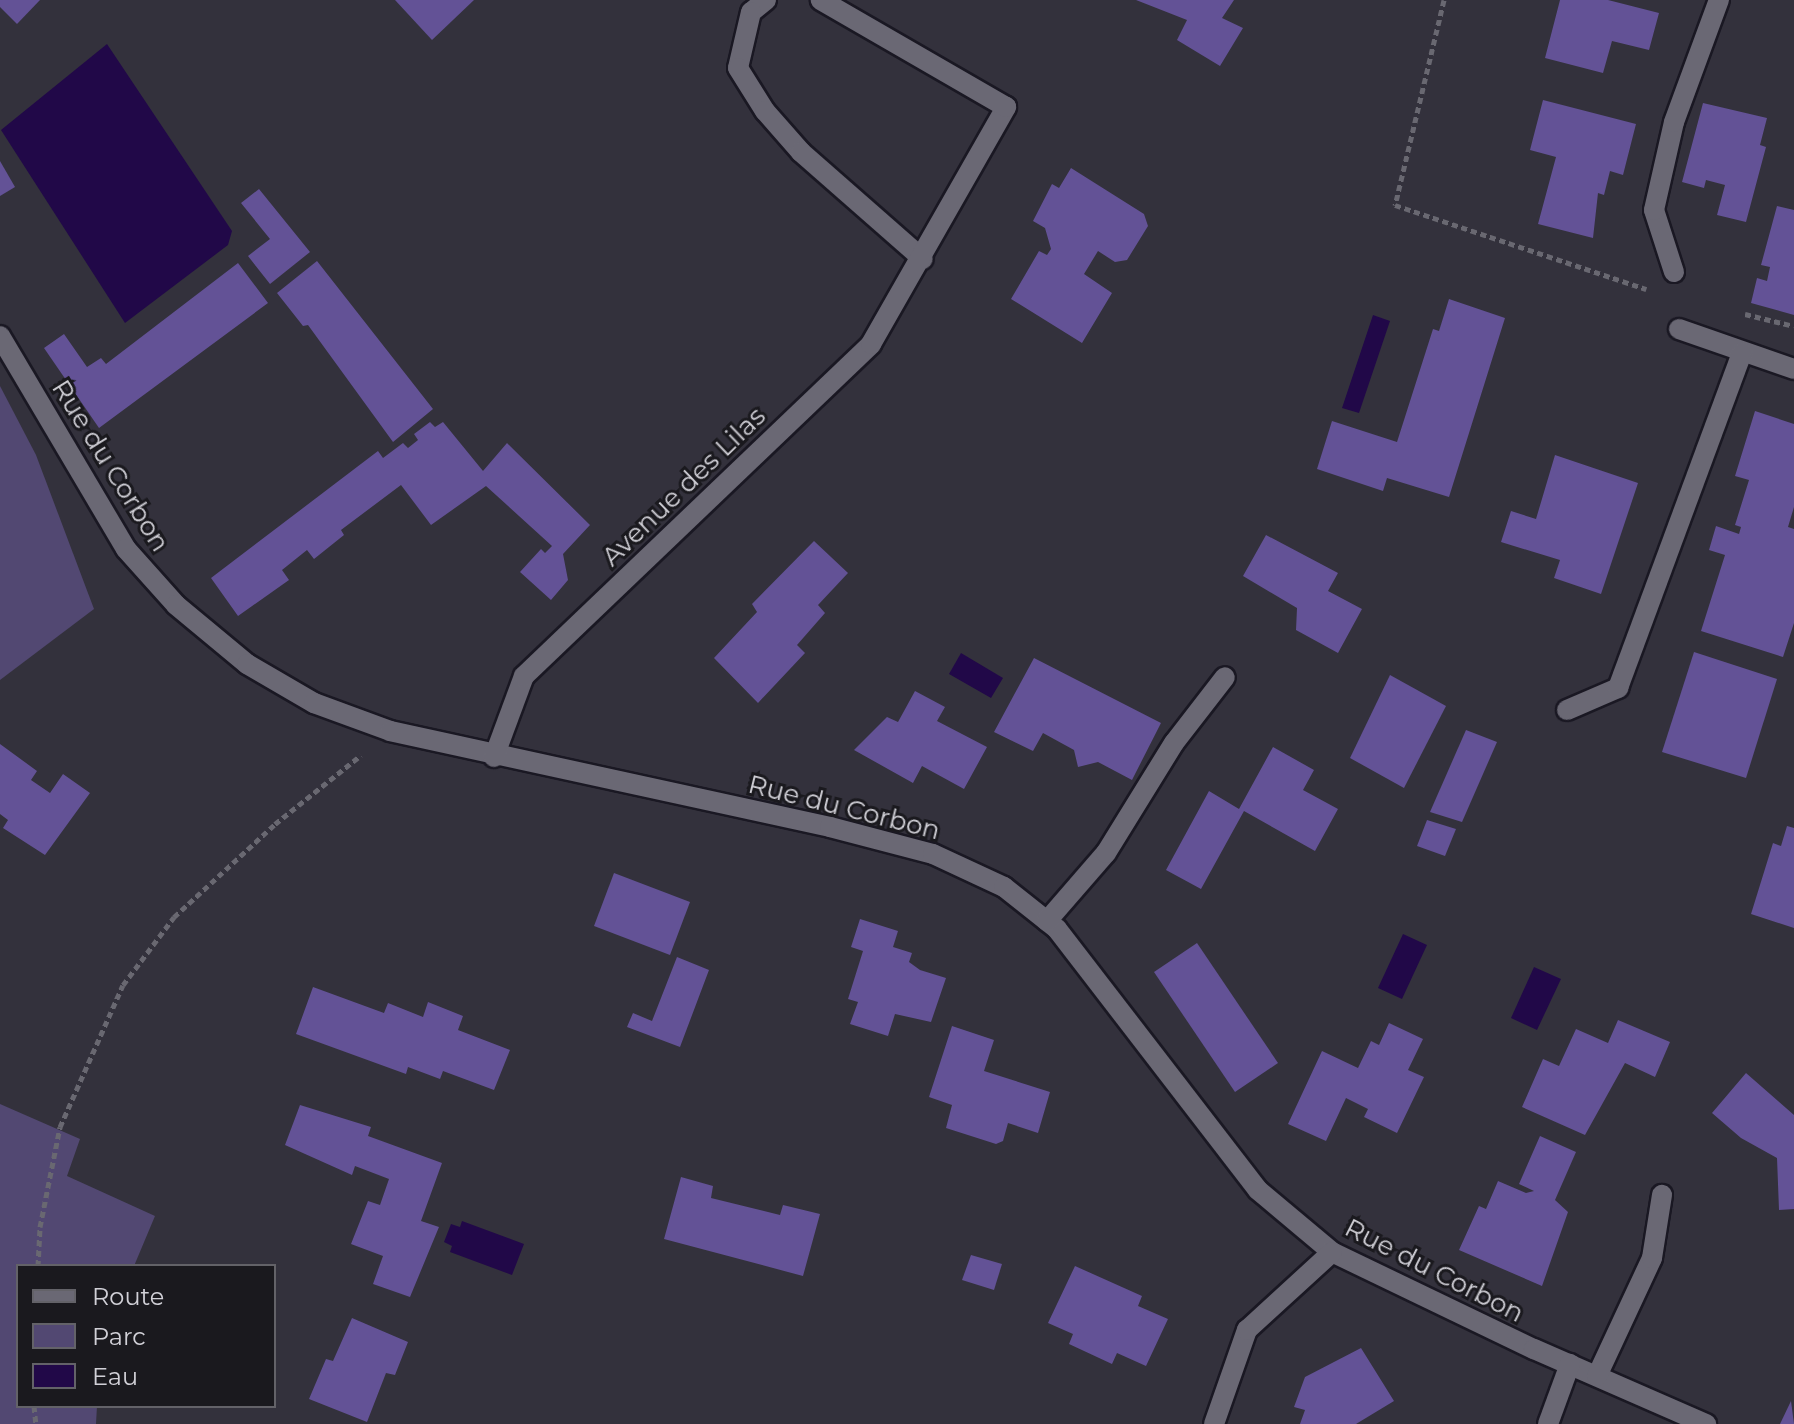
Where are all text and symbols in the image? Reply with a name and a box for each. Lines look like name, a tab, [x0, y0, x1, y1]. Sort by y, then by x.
street label: Rue du Corbon	[45, 374, 175, 558]
street label: Avenue des Lilas	[596, 401, 772, 573]
street label: Rue du Corbon	[745, 769, 943, 847]
street label: Rue du Corbon	[1339, 1212, 1529, 1330]
legend	[16, 1264, 276, 1408]
text: Route	[92, 1282, 164, 1311]
text: Parc	[92, 1322, 146, 1351]
text: Eau	[92, 1362, 138, 1391]

